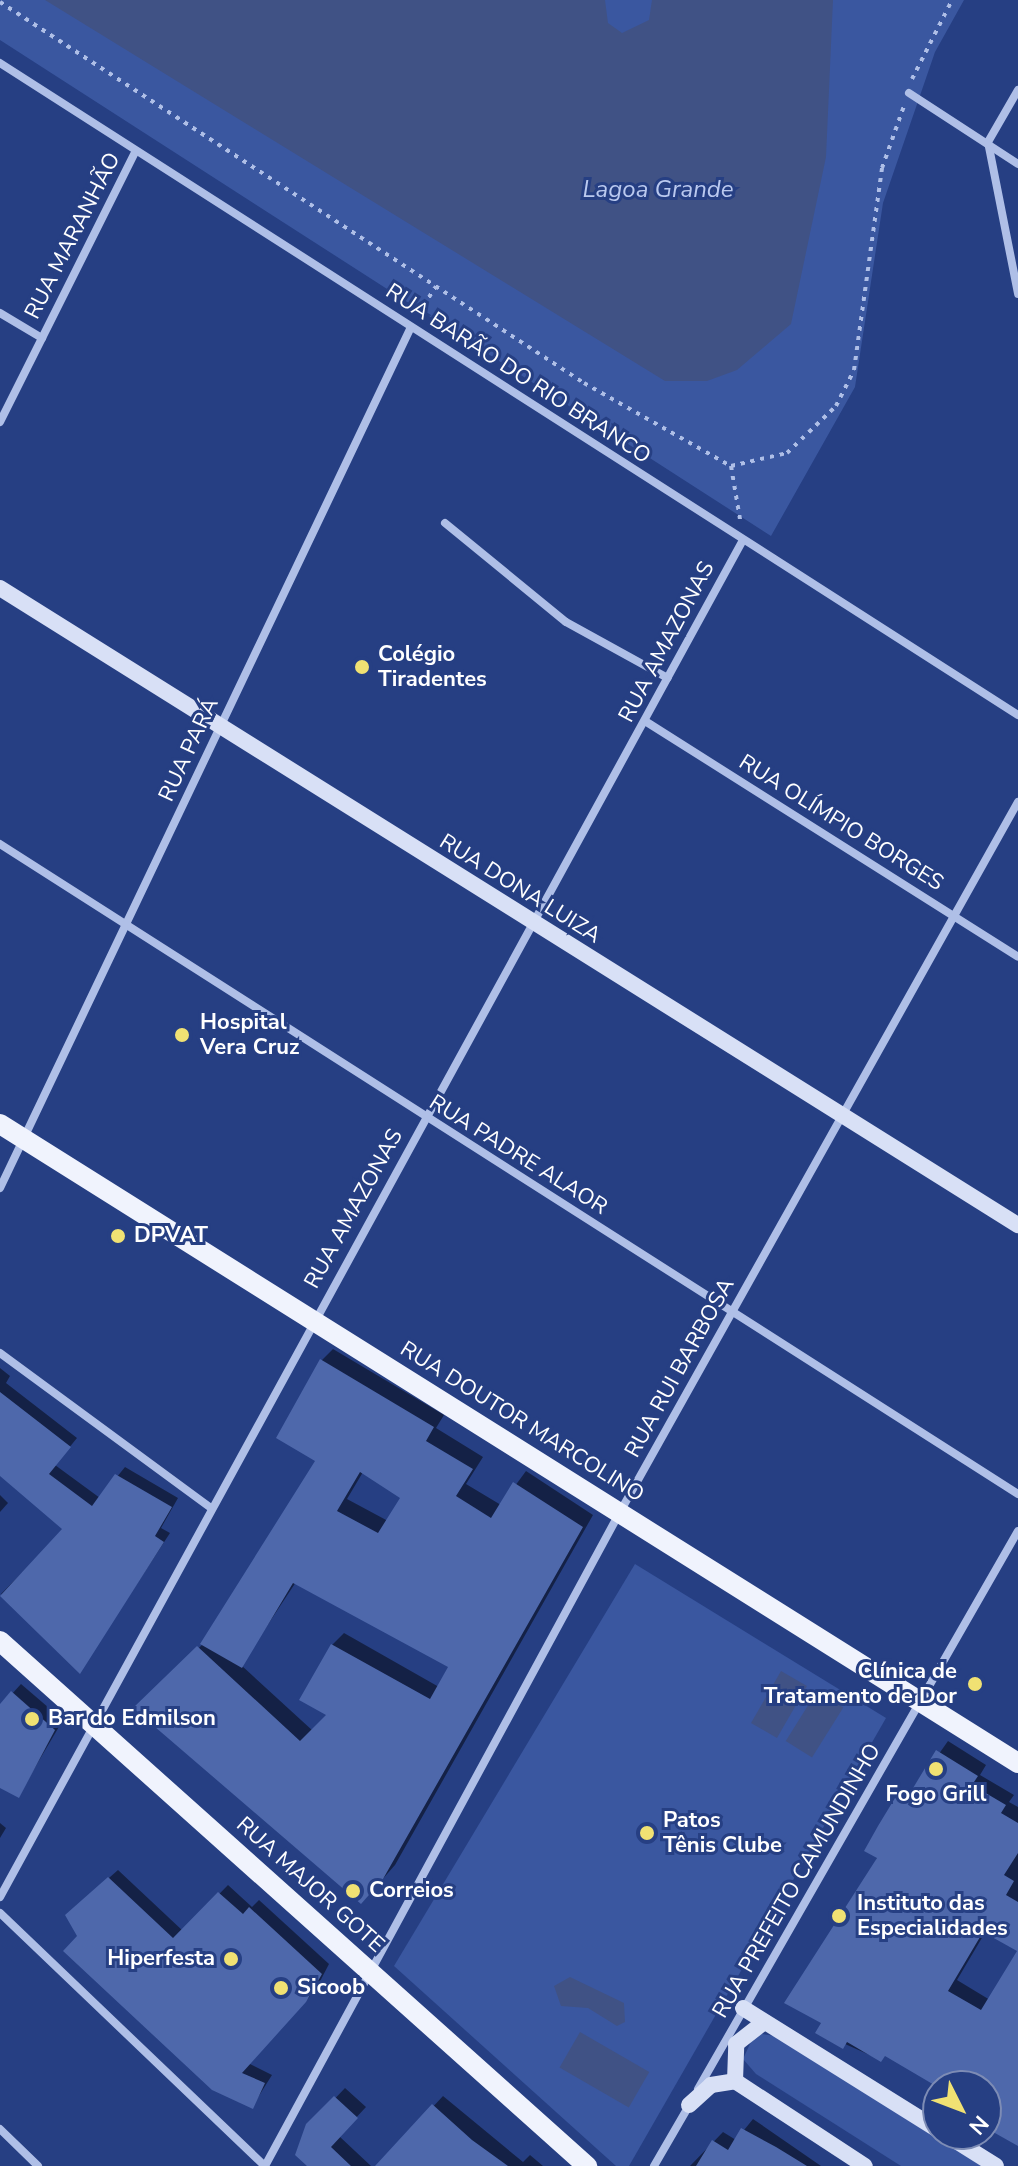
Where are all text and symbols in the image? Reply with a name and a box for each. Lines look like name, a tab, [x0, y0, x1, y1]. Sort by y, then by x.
street label: RUA MARANHÃO	[20, 148, 126, 324]
water label: Lagoa Grande	[582, 176, 734, 204]
street label: RUA BARÃO DO RIO BRANCO	[381, 278, 655, 470]
street label: RUA AMAZONAS	[614, 557, 720, 727]
place label: Colégio Tiradentes	[378, 641, 487, 692]
marker: Colégio Tiradentes	[353, 658, 371, 676]
street label: RUA PARÁ	[154, 694, 224, 806]
street label: RUA OLÍMPIO BORGES	[734, 749, 948, 897]
street label: RUA DONA LUIZA	[434, 829, 606, 949]
place label: Hospital Vera Cruz	[200, 1009, 299, 1060]
marker: Hospital Vera Cruz	[171, 1024, 193, 1046]
street label: RUA PADRE ALAOR	[424, 1089, 612, 1221]
street label: RUA AMAZONAS	[299, 1125, 409, 1293]
place label: DPVAT	[134, 1223, 208, 1249]
marker: DPVAT	[109, 1227, 127, 1245]
street label: RUA RUI BARBOSA	[620, 1274, 740, 1462]
street label: RUA DOUTOR MARCOLINO	[395, 1336, 649, 1508]
place label: Clínica de Tratamento de Dor	[764, 1658, 957, 1710]
marker: Clínica de Tratamento de Dor	[964, 1673, 986, 1695]
place label: Bar do Edmilson	[48, 1706, 216, 1732]
marker: Bar do Edmilson	[23, 1710, 41, 1728]
street label: RUA PREFEITO CAMUNDINHO	[707, 1739, 887, 2023]
marker: Fogo Grill	[927, 1760, 945, 1778]
place label: Fogo Grill	[885, 1782, 987, 1808]
place label: Patos Tênis Clube	[663, 1807, 782, 1858]
street label: RUA MAJOR GOTE	[231, 1812, 389, 1958]
marker: Patos Tênis Clube	[638, 1824, 656, 1842]
place label: Correios	[369, 1878, 454, 1904]
marker: Correios	[344, 1882, 362, 1900]
place label: Instituto das Especialidades	[857, 1890, 1008, 1942]
marker: Instituto das Especialidades	[828, 1905, 850, 1927]
place label: Hiperfesta	[107, 1946, 215, 1972]
marker: Hiperfesta	[222, 1950, 240, 1968]
place label: Sicoob	[297, 1975, 365, 2001]
marker: Sicoob	[272, 1979, 290, 1997]
north arrow	[922, 2070, 1002, 2150]
text: N	[962, 2109, 995, 2141]

